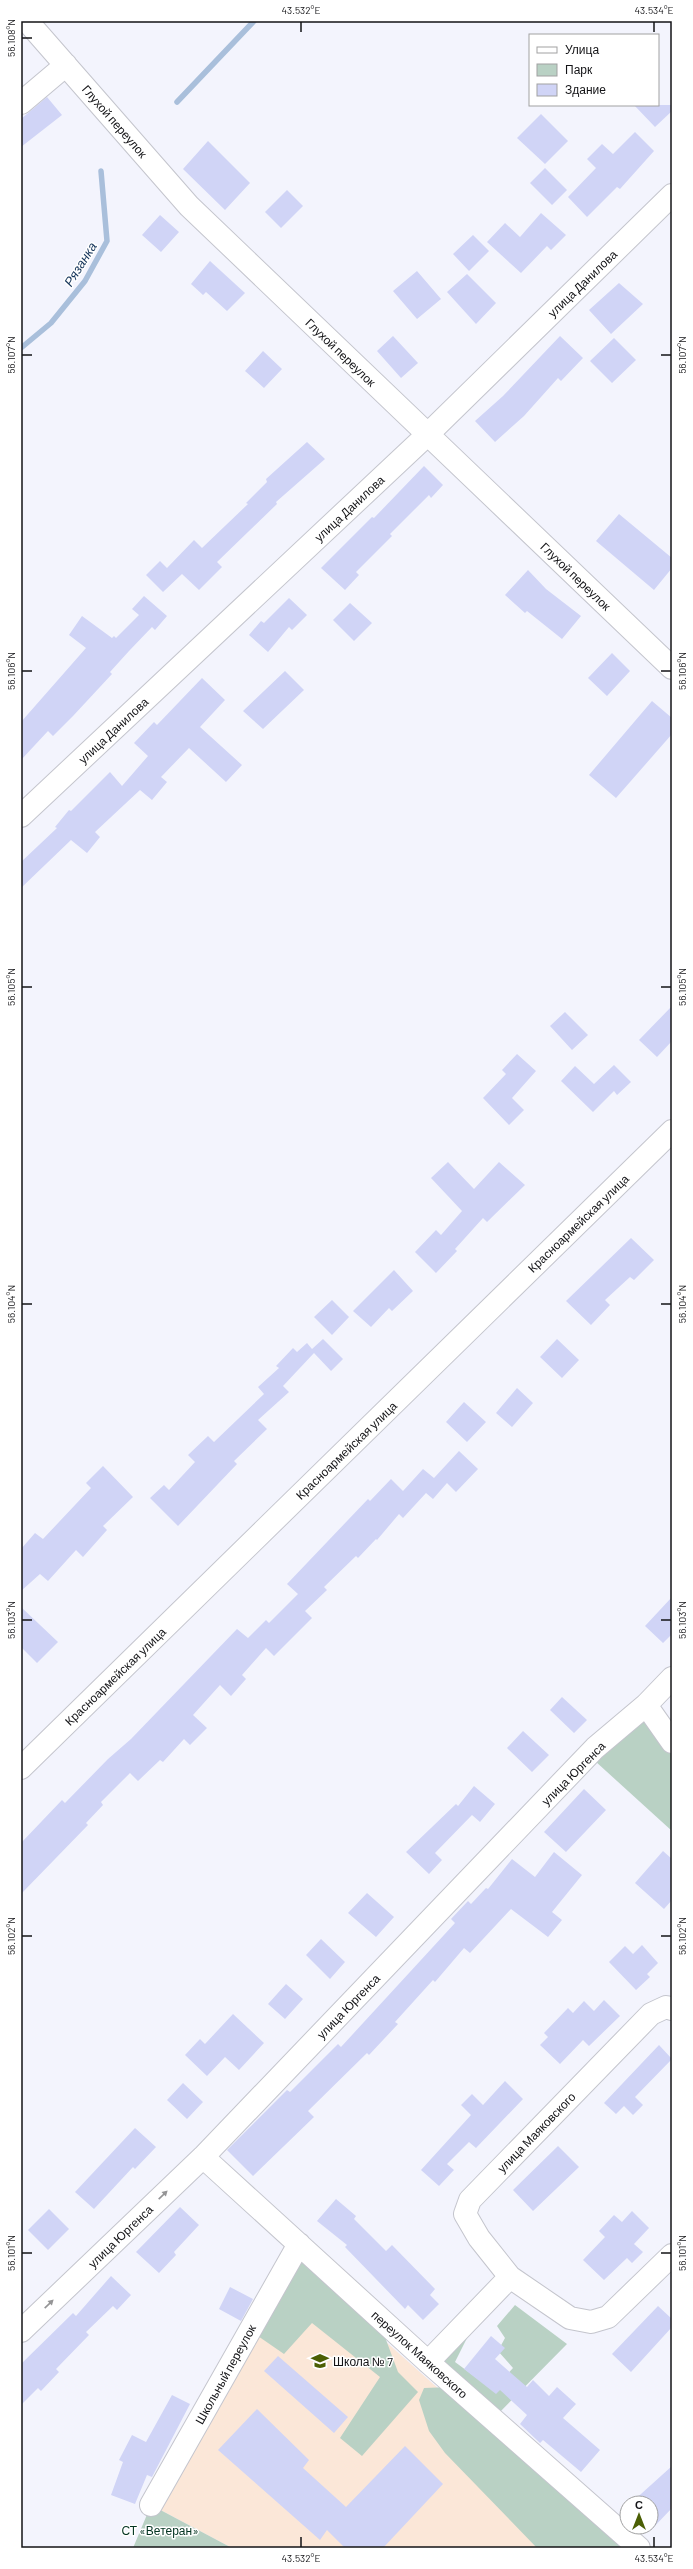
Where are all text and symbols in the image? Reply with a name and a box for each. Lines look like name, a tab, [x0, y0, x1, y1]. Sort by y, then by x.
text: 43.532°E	[282, 4, 320, 16]
text: 43.534°E	[634, 4, 674, 16]
text: 56.108°N	[5, 19, 17, 57]
legend	[529, 34, 659, 106]
text: Улица	[565, 42, 599, 57]
text: Парк	[565, 62, 593, 77]
street label: Глухой переулок	[79, 82, 151, 161]
text: Здание	[565, 82, 606, 97]
water label: Рязанка	[60, 239, 100, 289]
street label: улица Данилова	[545, 246, 620, 320]
street label: Глухой переулок	[302, 315, 379, 390]
text: 56.107°N	[5, 336, 17, 374]
text: 56.107°N	[676, 336, 688, 374]
street label: улица Данилова	[311, 472, 388, 545]
street label: Глухой переулок	[537, 539, 614, 614]
text: 56.106°N	[5, 652, 17, 690]
text: 56.106°N	[676, 652, 688, 690]
street label: улица Данилова	[75, 694, 152, 767]
text: 56.105°N	[5, 968, 17, 1006]
text: 56.105°N	[676, 968, 688, 1006]
street label: Красноармейская улица	[525, 1171, 632, 1276]
text: 56.104°N	[5, 1285, 17, 1323]
text: 56.104°N	[676, 1285, 688, 1323]
street label: Красноармейская улица	[293, 1398, 400, 1503]
text: 56.103°N	[5, 1601, 17, 1639]
text: 56.103°N	[676, 1601, 688, 1639]
street label: Красноармейская улица	[62, 1624, 169, 1729]
street label: улица Юргенса	[538, 1738, 609, 1808]
text: 56.102°N	[5, 1917, 17, 1955]
text: 56.102°N	[676, 1917, 688, 1955]
street label: улица Юргенса	[314, 1971, 383, 2042]
street label: улица Маяковского	[494, 2089, 579, 2176]
one-way arrow	[158, 2190, 168, 2200]
street label: улица Юргенса	[85, 2201, 156, 2271]
text: 56.101°N	[5, 2235, 17, 2271]
text: 56.101°N	[676, 2235, 688, 2271]
one-way arrow	[44, 2299, 54, 2309]
street label: переулок Маяковского	[369, 2307, 471, 2402]
street label: Школьный переулок	[192, 2321, 259, 2427]
school or university icon: Школа № 7	[310, 2351, 330, 2371]
place label: Школа № 7	[333, 2354, 393, 2368]
north arrow	[619, 2495, 659, 2535]
text: С	[635, 2498, 643, 2511]
park label: СТ «Ветеран»	[121, 2523, 199, 2538]
text: 43.532°E	[282, 2552, 320, 2564]
text: 43.534°E	[634, 2552, 674, 2564]

